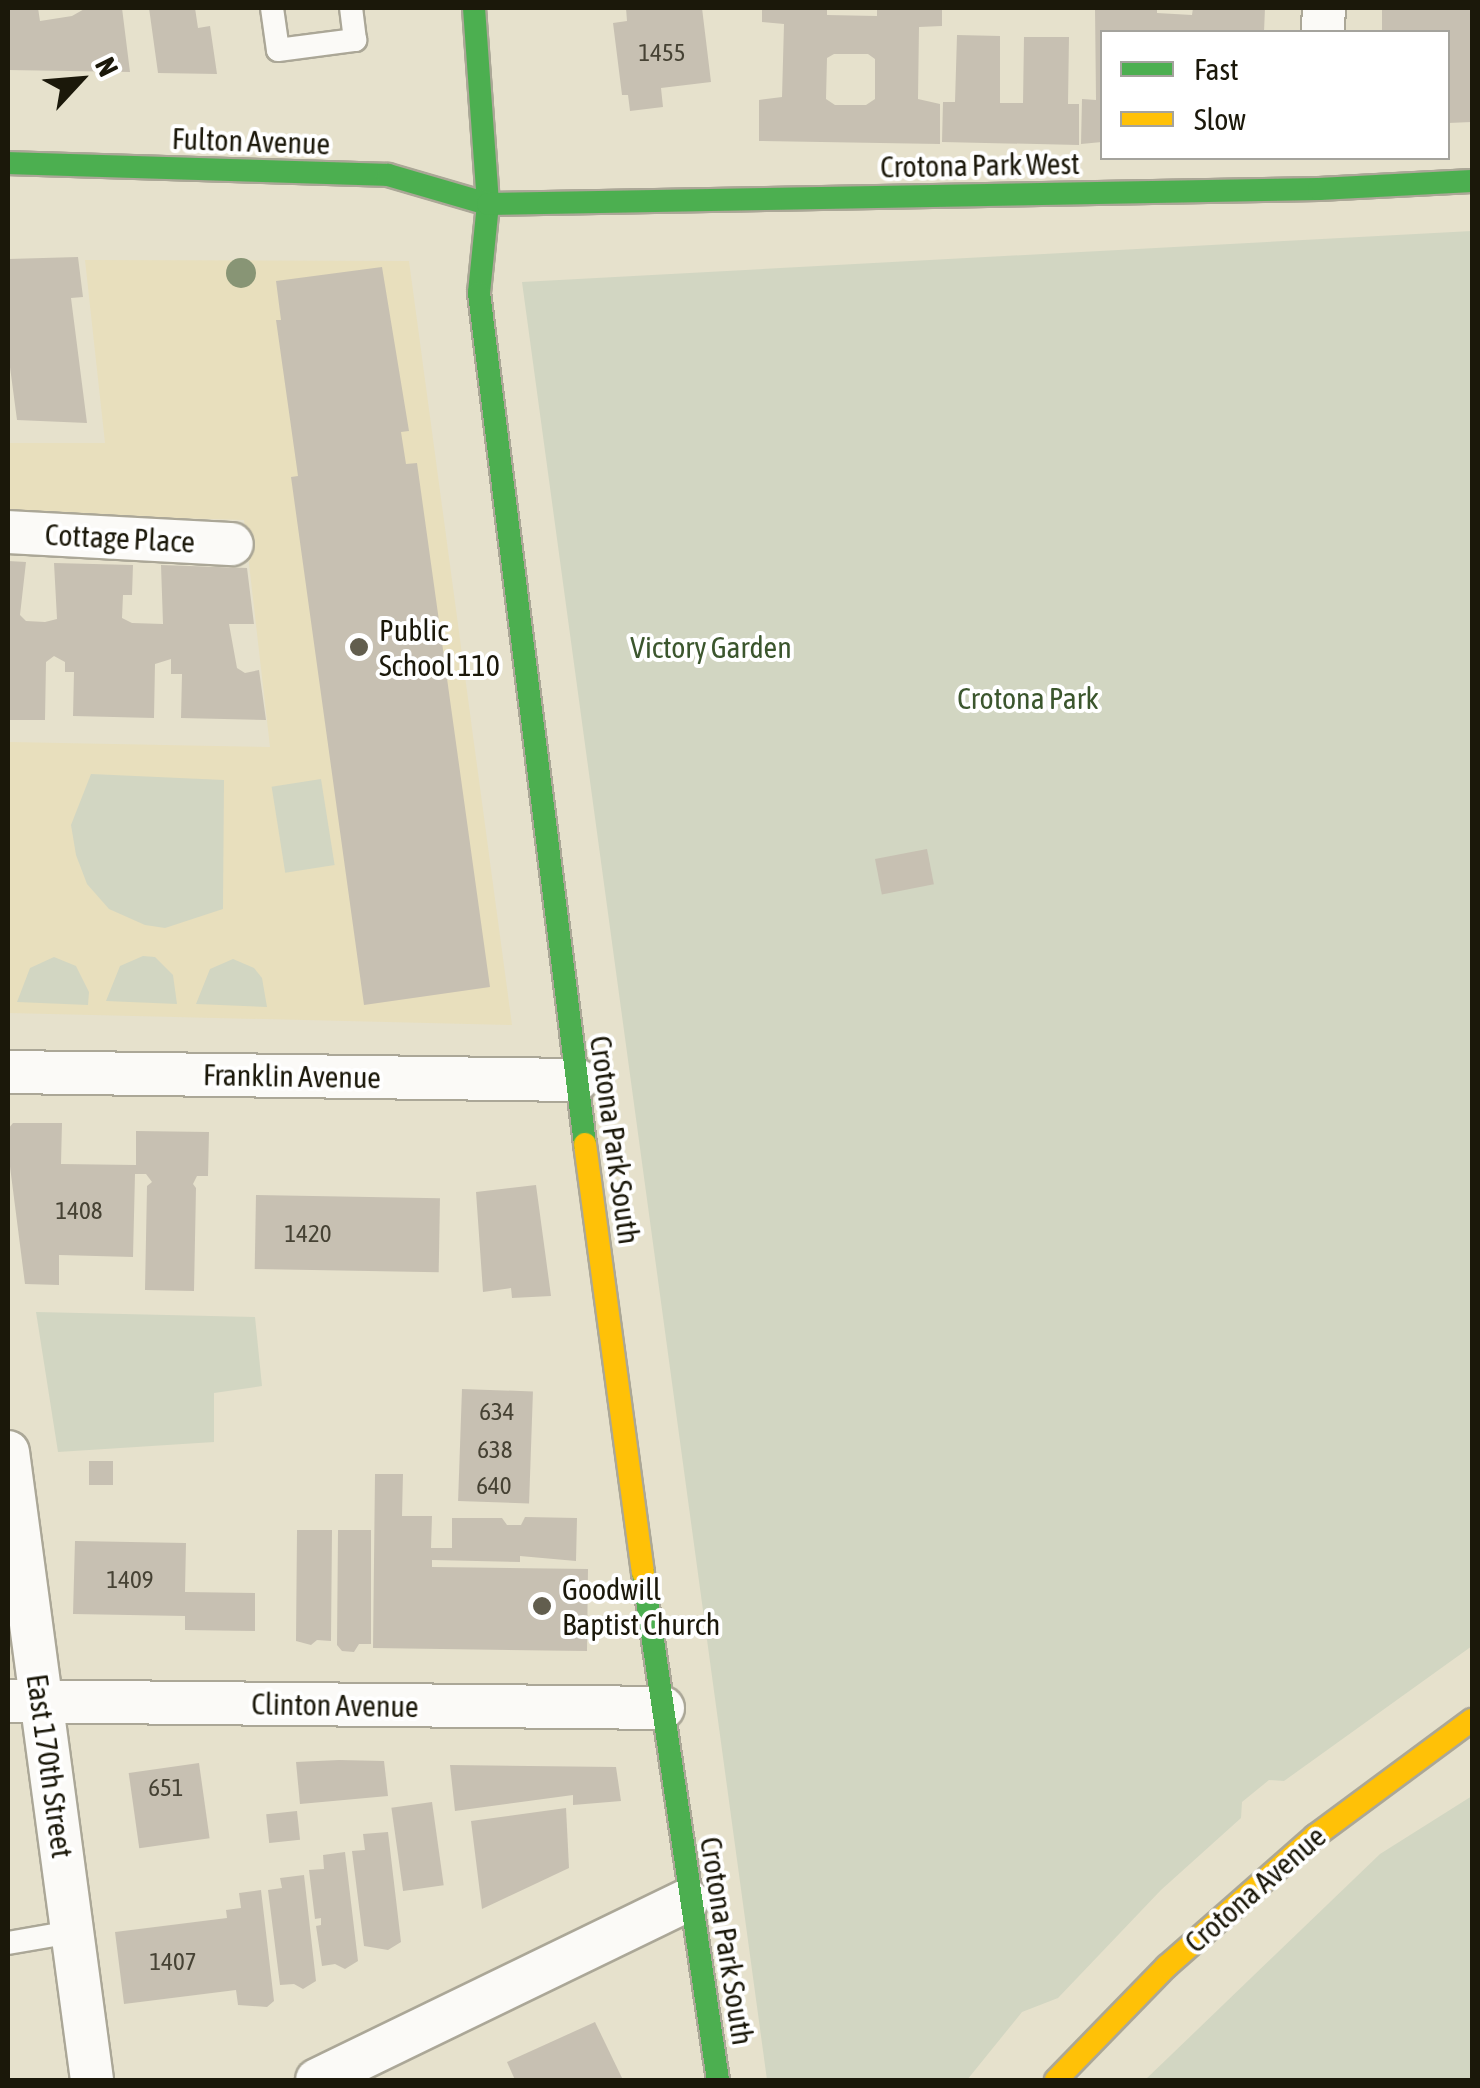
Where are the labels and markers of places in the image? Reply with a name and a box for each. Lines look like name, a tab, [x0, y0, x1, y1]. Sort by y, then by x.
place label: Public School 110	[379, 612, 500, 682]
marker: Public School 110	[348, 636, 370, 658]
place label: Goodwill Baptist Church	[562, 1571, 720, 1642]
marker: Goodwill Baptist Church	[531, 1595, 553, 1617]

